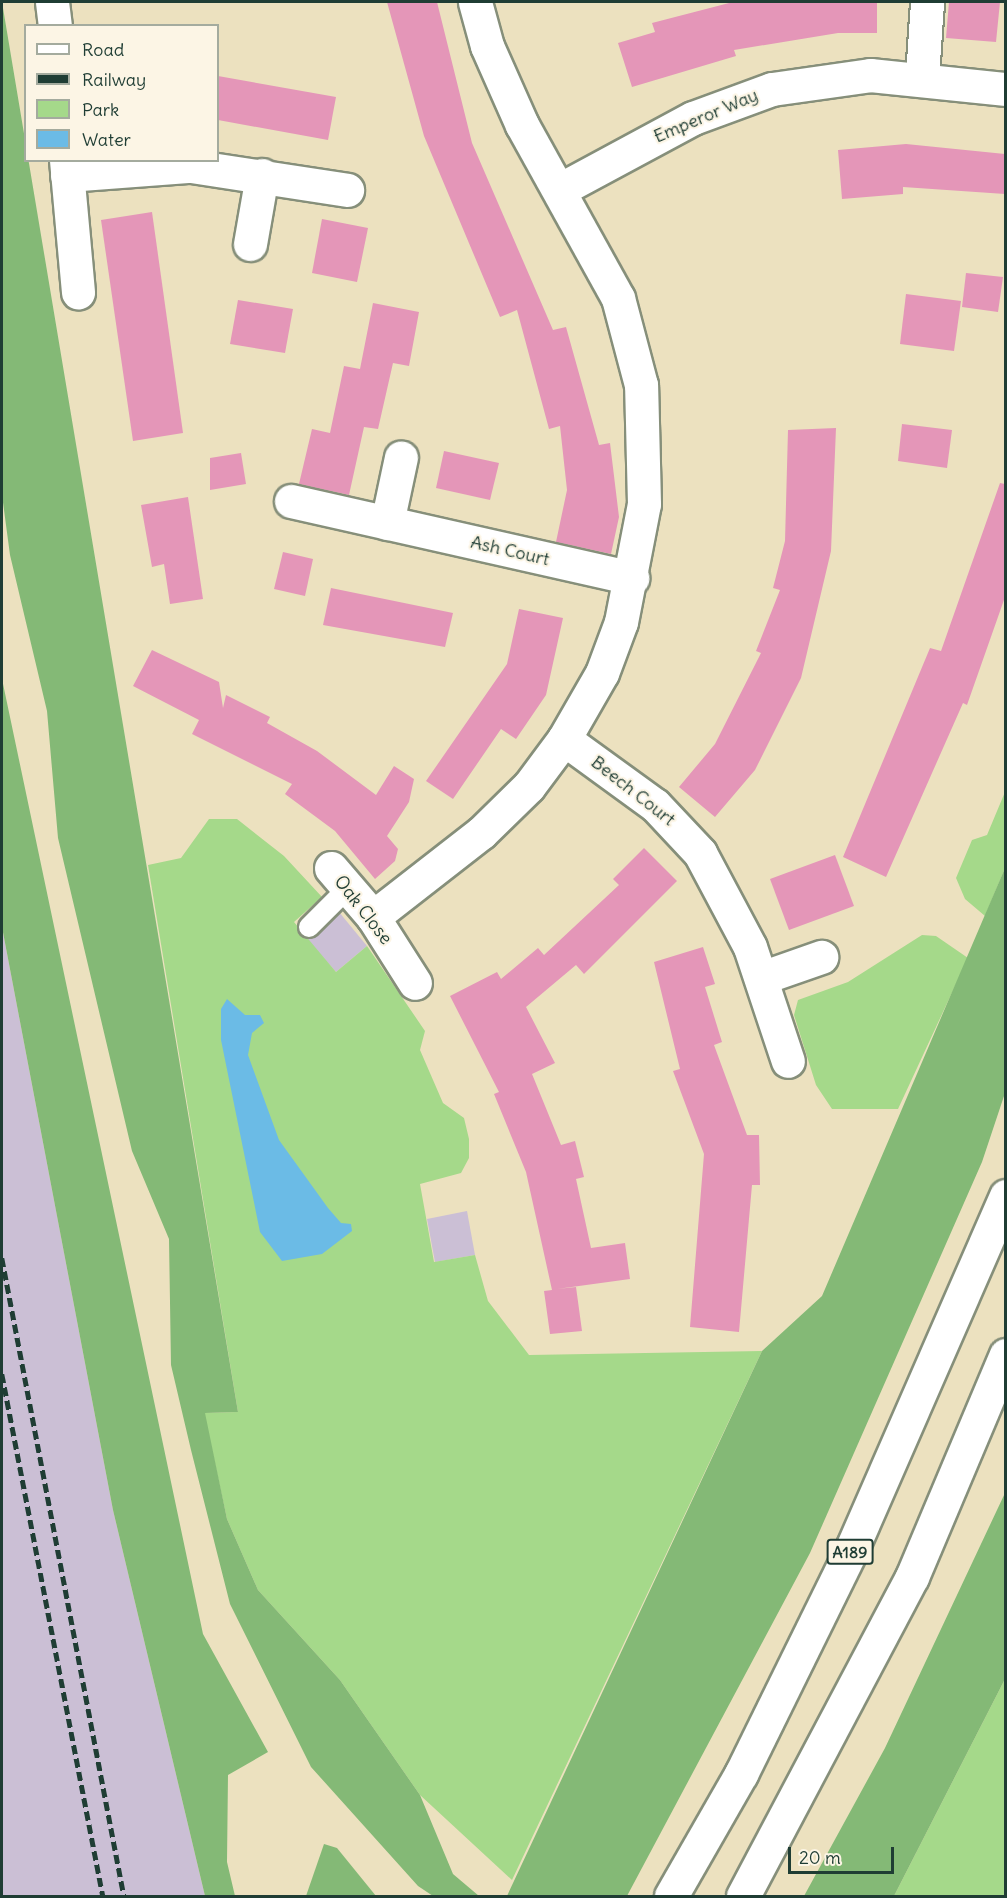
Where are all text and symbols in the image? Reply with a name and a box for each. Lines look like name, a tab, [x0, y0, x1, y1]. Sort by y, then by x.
legend	[24, 24, 219, 162]
text: Road	[82, 38, 124, 61]
text: Railway	[82, 68, 146, 91]
street label: Emperor Way	[651, 84, 761, 148]
text: Park	[82, 98, 119, 121]
text: Water	[82, 128, 131, 151]
street label: Ash Court	[469, 531, 551, 571]
street label: Beech Court	[587, 751, 679, 831]
street label: Oak Close	[329, 871, 397, 949]
road number: A189	[826, 1539, 874, 1565]
scale bar	[791, 1835, 898, 1873]
text: 20 m	[799, 1846, 841, 1869]

